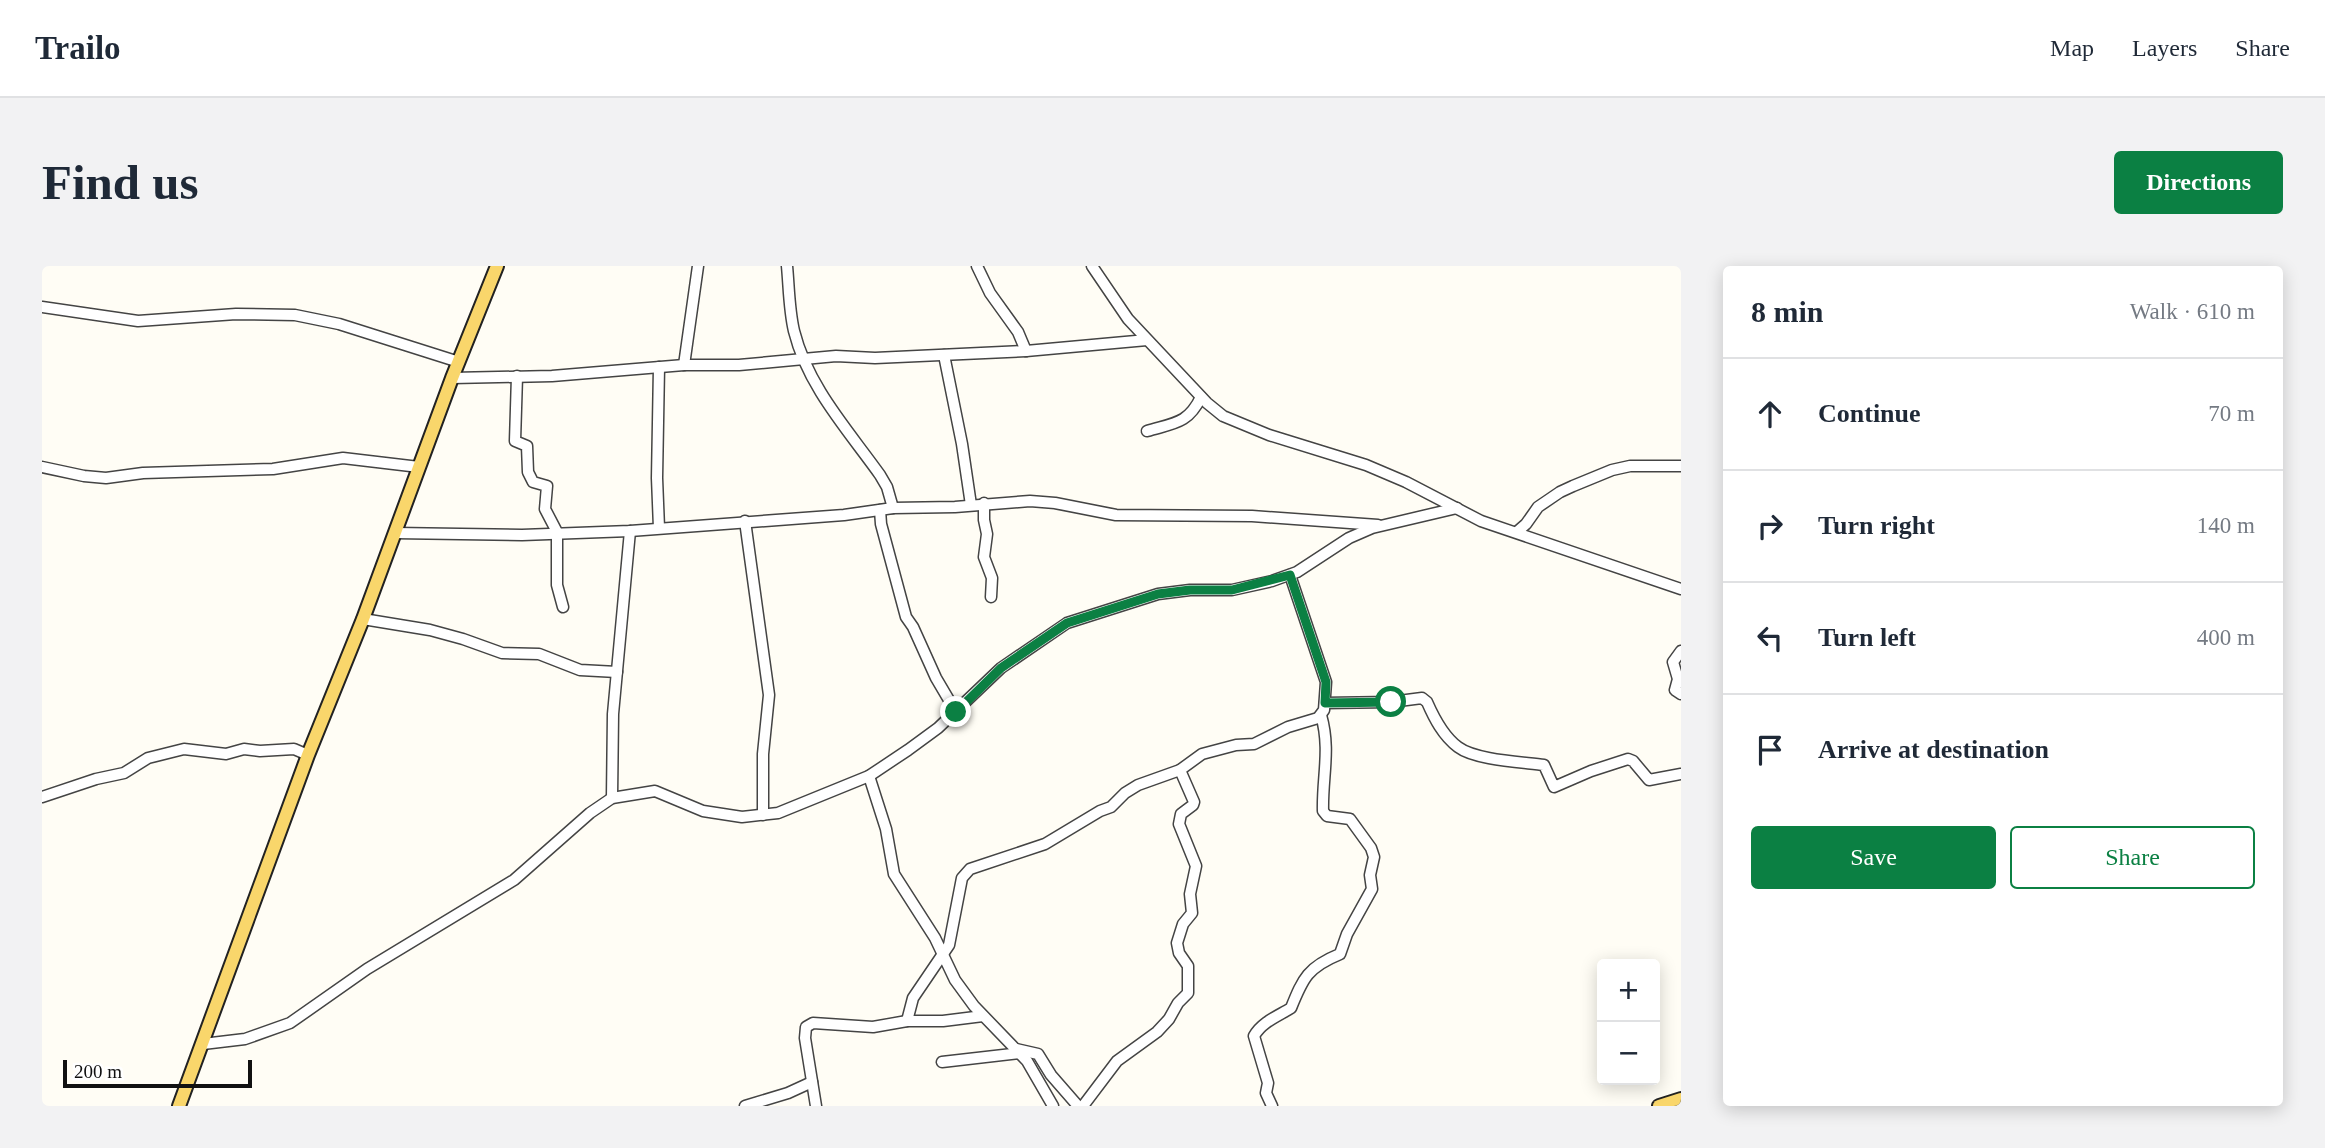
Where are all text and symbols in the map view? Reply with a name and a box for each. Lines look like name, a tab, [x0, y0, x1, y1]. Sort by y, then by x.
text: Trailo	[35, 30, 121, 66]
text: Map	[2050, 35, 2094, 61]
text: Layers	[2132, 35, 2197, 61]
text: Share	[2235, 35, 2290, 61]
button: Directions	[2114, 151, 2283, 214]
text: Find us	[42, 155, 199, 210]
text: 8 min	[1751, 295, 1824, 328]
text: Walk · 610 m	[2130, 299, 2255, 324]
icon: ahead	[1751, 395, 1789, 433]
text: Continue	[1818, 399, 1921, 428]
text: 70 m	[2208, 401, 2255, 426]
icon: right	[1751, 507, 1789, 545]
text: Turn right	[1818, 511, 1935, 540]
text: 140 m	[2197, 513, 2255, 538]
icon: left	[1751, 619, 1789, 657]
text: Turn left	[1818, 623, 1916, 652]
text: 400 m	[2197, 625, 2255, 650]
route start	[1375, 686, 1406, 717]
route end	[940, 696, 971, 727]
icon: arrive	[1751, 731, 1789, 769]
text: Arrive at destination	[1818, 735, 2049, 764]
button: Save	[1751, 826, 1996, 889]
button: Share	[2010, 826, 2255, 889]
map controls	[1597, 959, 1660, 1085]
button: +	[1597, 959, 1660, 1022]
button: −	[1597, 1022, 1660, 1085]
scale bar	[63, 1057, 252, 1089]
text: 200 m	[74, 1061, 122, 1082]

